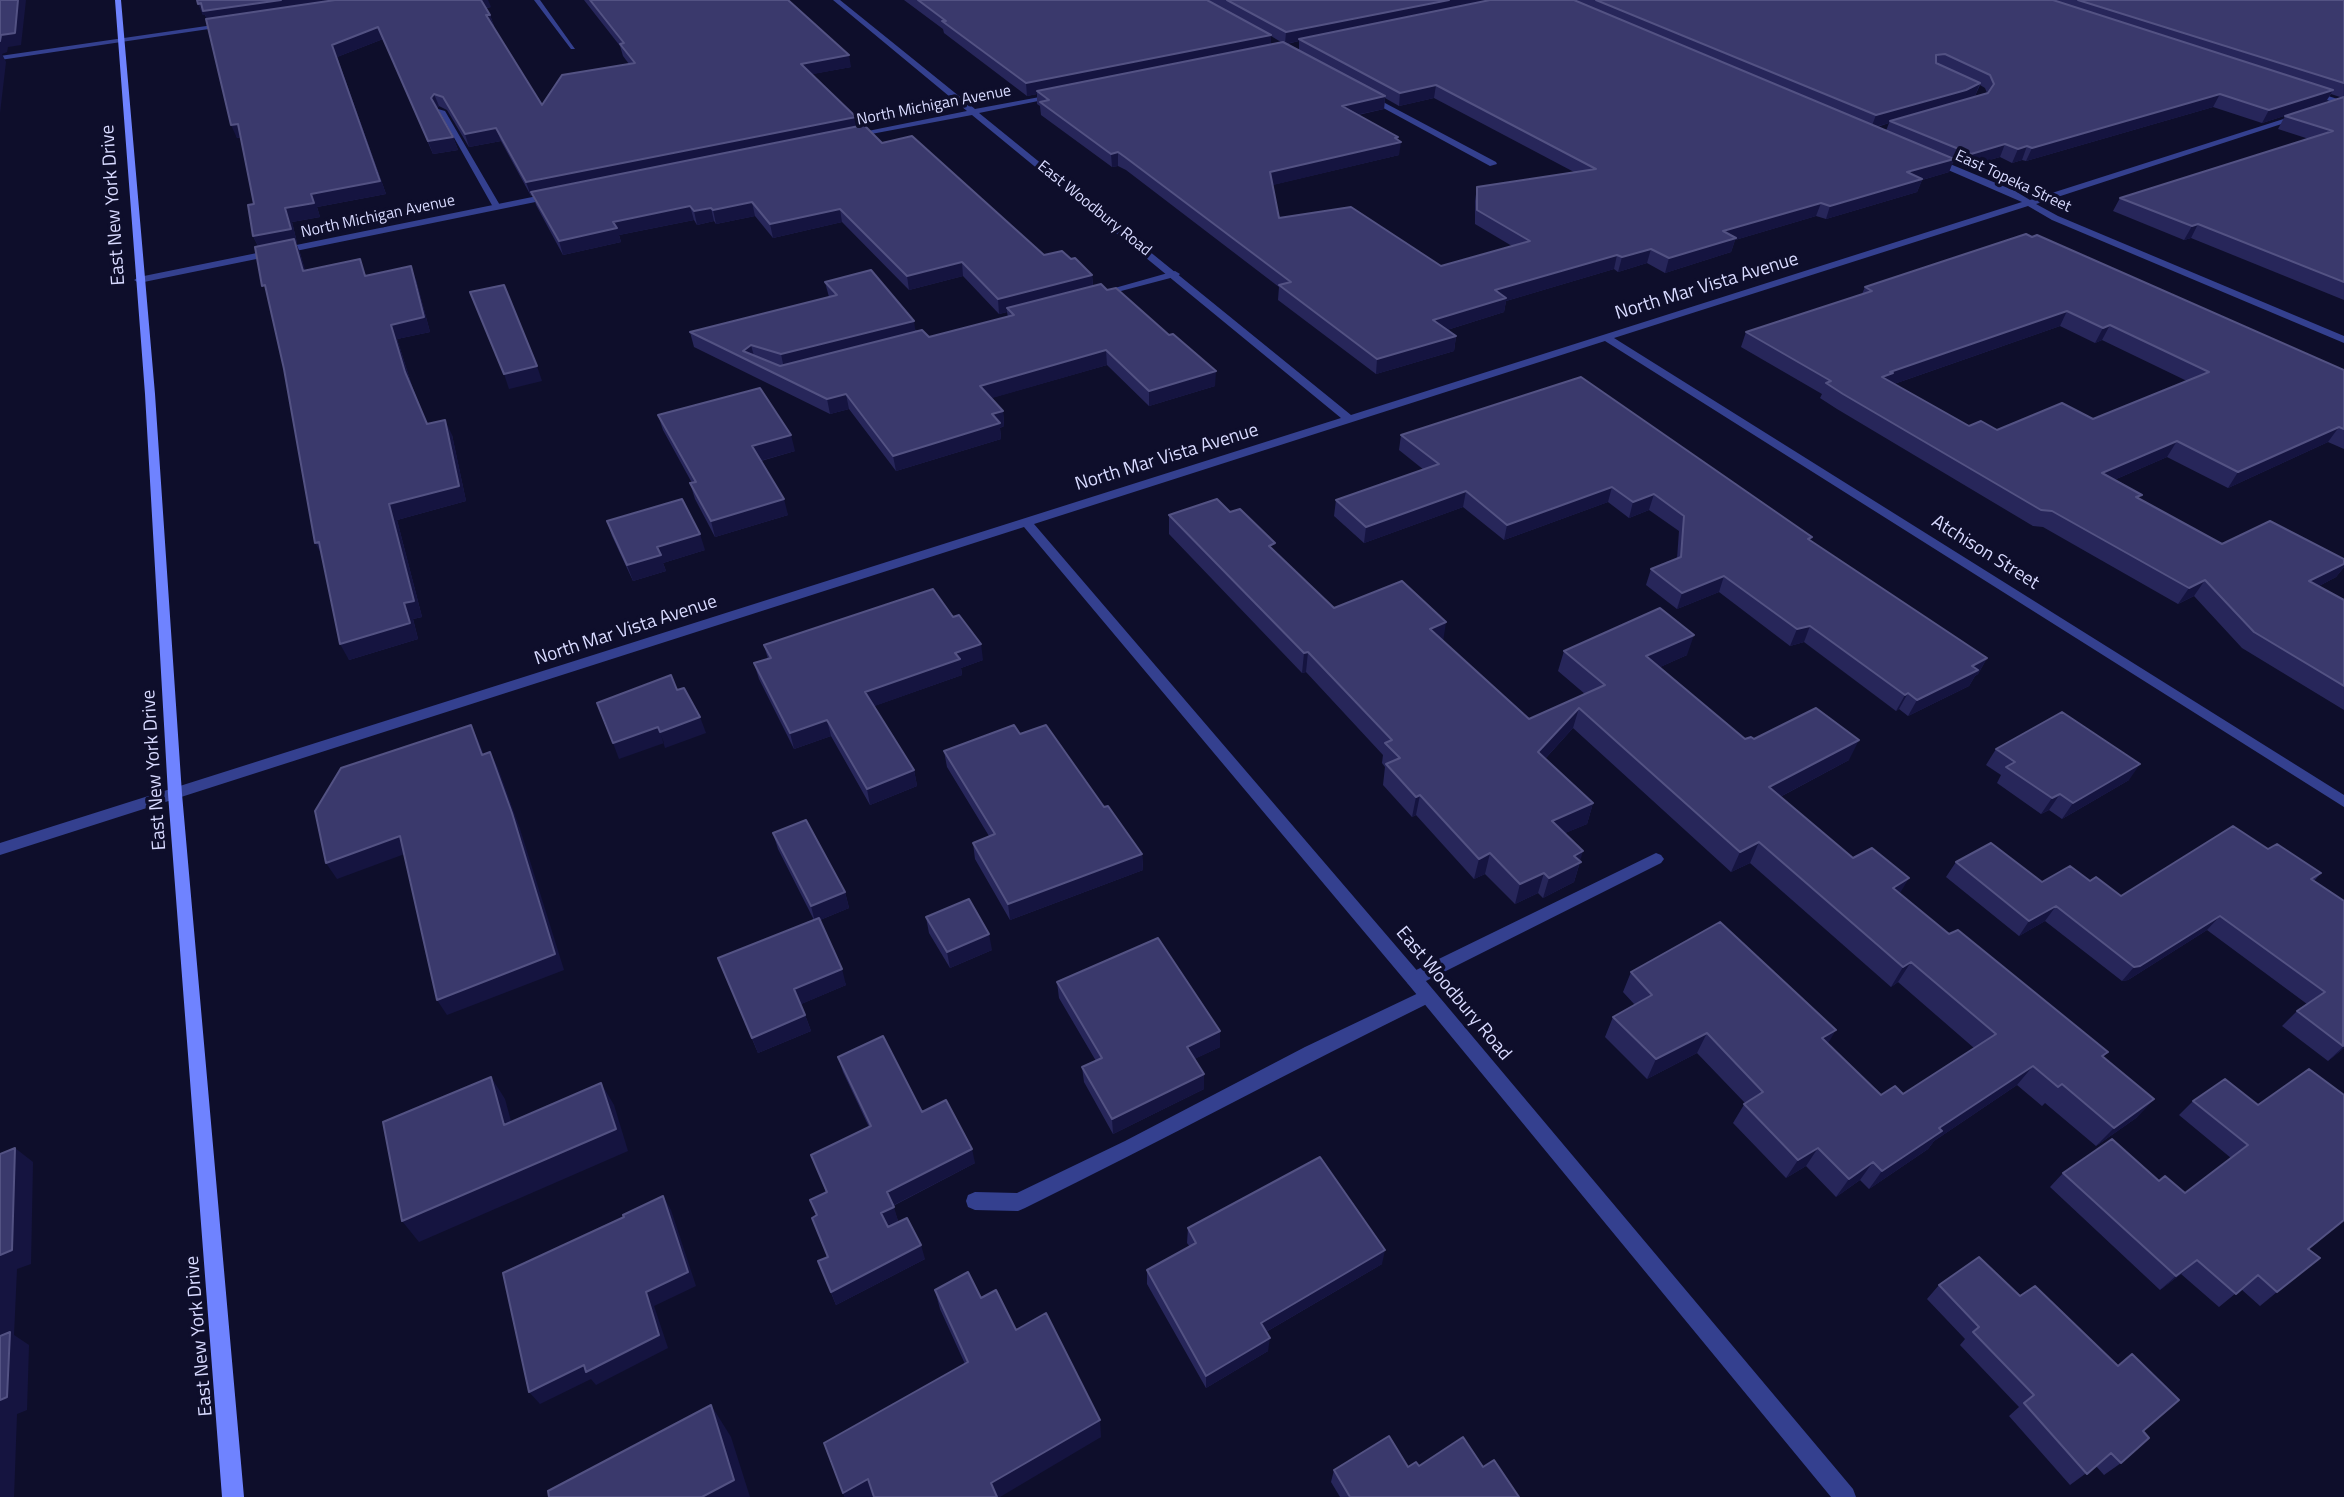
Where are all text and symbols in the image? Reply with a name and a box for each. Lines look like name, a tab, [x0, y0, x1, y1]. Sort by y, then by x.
street label: North Michigan Avenue	[855, 82, 1013, 130]
street label: East New York Drive	[97, 124, 131, 286]
street label: East Topeka Street	[1952, 147, 2074, 217]
street label: East Woodbury Road	[1033, 157, 1155, 261]
street label: North Michigan Avenue	[299, 191, 457, 243]
street label: North Mar Vista Avenue	[1613, 248, 1801, 326]
street label: North Mar Vista Avenue	[1073, 419, 1261, 497]
street label: Atchison Street	[1927, 511, 2043, 595]
street label: North Mar Vista Avenue	[532, 591, 720, 671]
street label: East New York Drive	[138, 689, 172, 851]
street label: East Woodbury Road	[1390, 923, 1516, 1065]
street label: East New York Drive	[182, 1255, 218, 1417]

